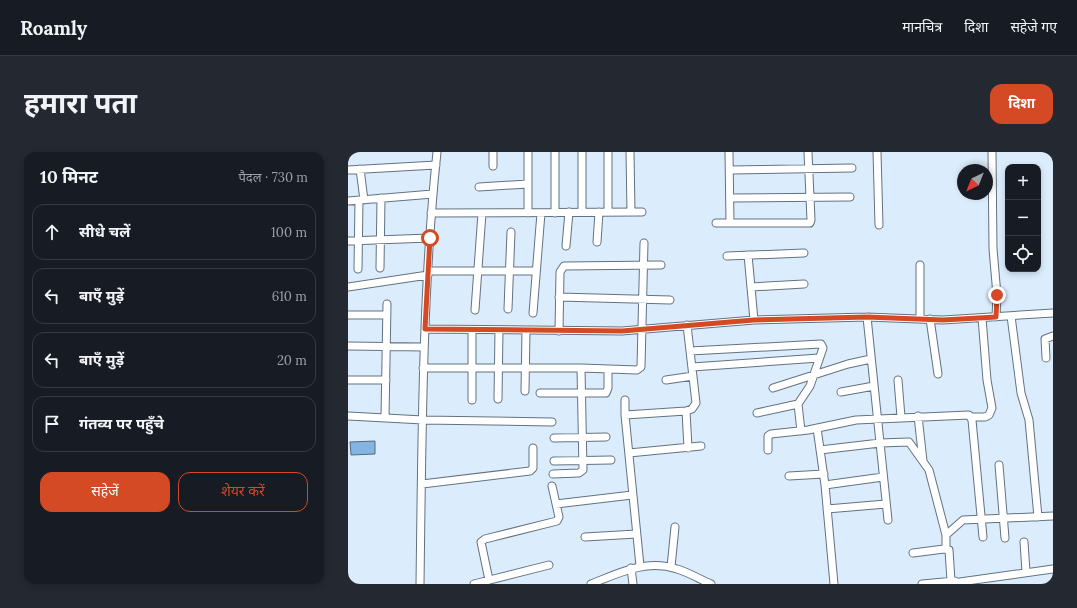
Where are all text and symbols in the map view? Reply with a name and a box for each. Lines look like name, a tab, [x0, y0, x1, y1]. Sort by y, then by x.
text: Roamly	[20, 16, 87, 40]
text: मानचित्र	[902, 18, 942, 36]
text: दिशा	[964, 18, 988, 36]
text: सहेजे गए	[1010, 18, 1057, 36]
button: दिशा	[990, 84, 1053, 124]
text: हमारा पता	[24, 85, 137, 121]
north arrow	[957, 164, 993, 200]
map controls	[1005, 164, 1041, 272]
button: +	[1005, 164, 1041, 200]
text: 10 मिनट	[40, 166, 98, 188]
text: पैदल · 730 m	[238, 169, 308, 186]
button: −	[1005, 200, 1041, 236]
icon: ahead	[41, 221, 63, 243]
text: सीधे चलें	[79, 222, 130, 241]
text: 100 m	[271, 224, 307, 241]
route start	[421, 229, 439, 247]
button: locate	[1005, 236, 1041, 272]
icon: left	[41, 285, 63, 307]
text: बाएँ मुड़ें	[79, 286, 124, 305]
route end	[988, 286, 1006, 304]
text: 610 m	[272, 288, 307, 305]
icon: left	[41, 349, 63, 371]
text: बाएँ मुड़ें	[79, 350, 124, 369]
text: 20 m	[277, 352, 307, 369]
icon: arrive	[41, 413, 63, 435]
text: गंतव्य पर पहुँचे	[79, 414, 164, 433]
button: सहेजें	[40, 472, 170, 512]
button: शेयर करें	[178, 472, 308, 512]

